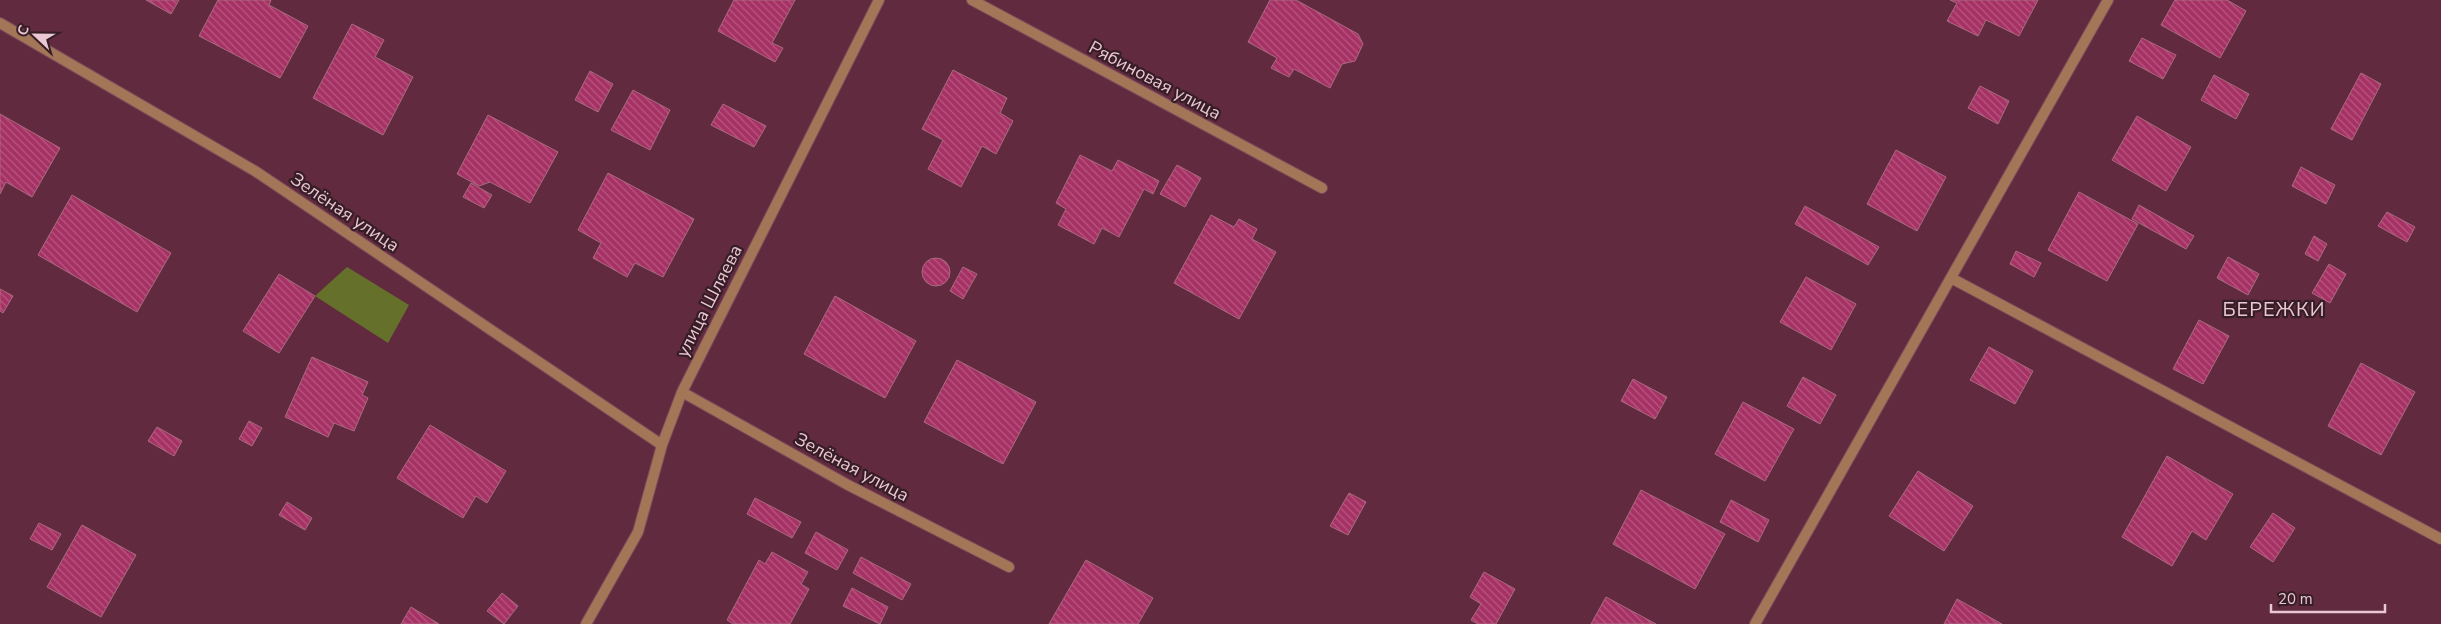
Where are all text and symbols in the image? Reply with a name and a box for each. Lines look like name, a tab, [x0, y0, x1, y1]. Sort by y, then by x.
north arrow	[10, 10, 60, 60]
text: С	[13, 22, 34, 38]
street label: Рябиновая улица	[1085, 35, 1225, 125]
street label: Зелёная улица	[286, 167, 404, 257]
street label: улица Шляева	[670, 241, 748, 361]
district label: БЕРЕЖКИ	[2222, 296, 2326, 323]
street label: Зелёная улица	[791, 427, 913, 507]
scale bar	[2271, 582, 2385, 614]
text: 20 m	[2278, 589, 2313, 609]

